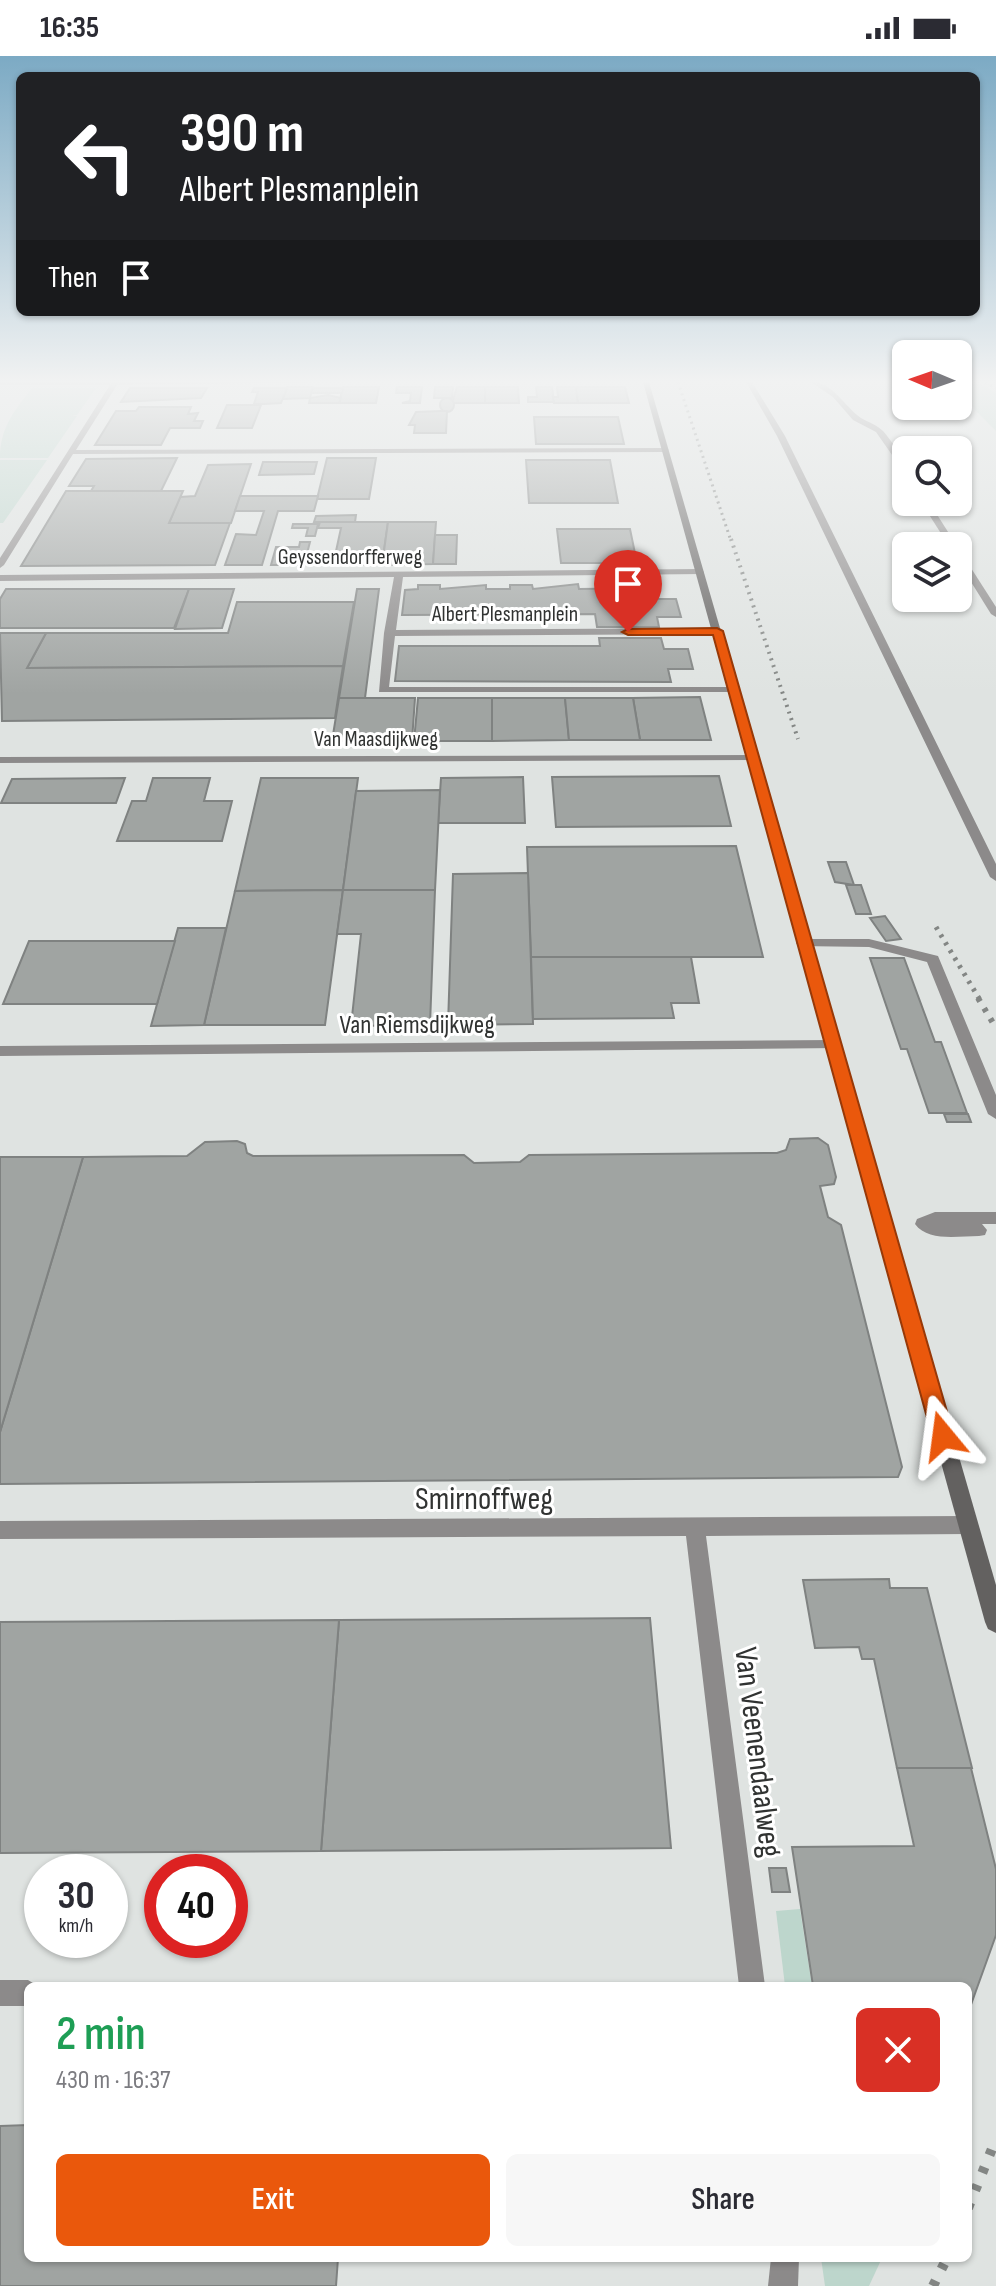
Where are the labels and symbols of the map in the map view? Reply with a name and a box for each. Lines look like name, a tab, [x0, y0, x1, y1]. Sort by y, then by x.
north arrow	[892, 340, 972, 420]
street label: Geyssendorfferweg	[278, 544, 422, 571]
pin	[594, 550, 662, 632]
street label: Albert Plesmanplein	[431, 601, 578, 628]
street label: Van Maasdijkweg	[314, 726, 438, 753]
street label: Van Riemsdijkweg	[339, 1010, 495, 1041]
position arrow	[901, 1394, 985, 1478]
street label: Smirnoffweg	[415, 1480, 553, 1519]
street label: Van Veenendaalweg	[725, 1645, 790, 1859]
speed limit sign: 40	[144, 1854, 248, 1958]

